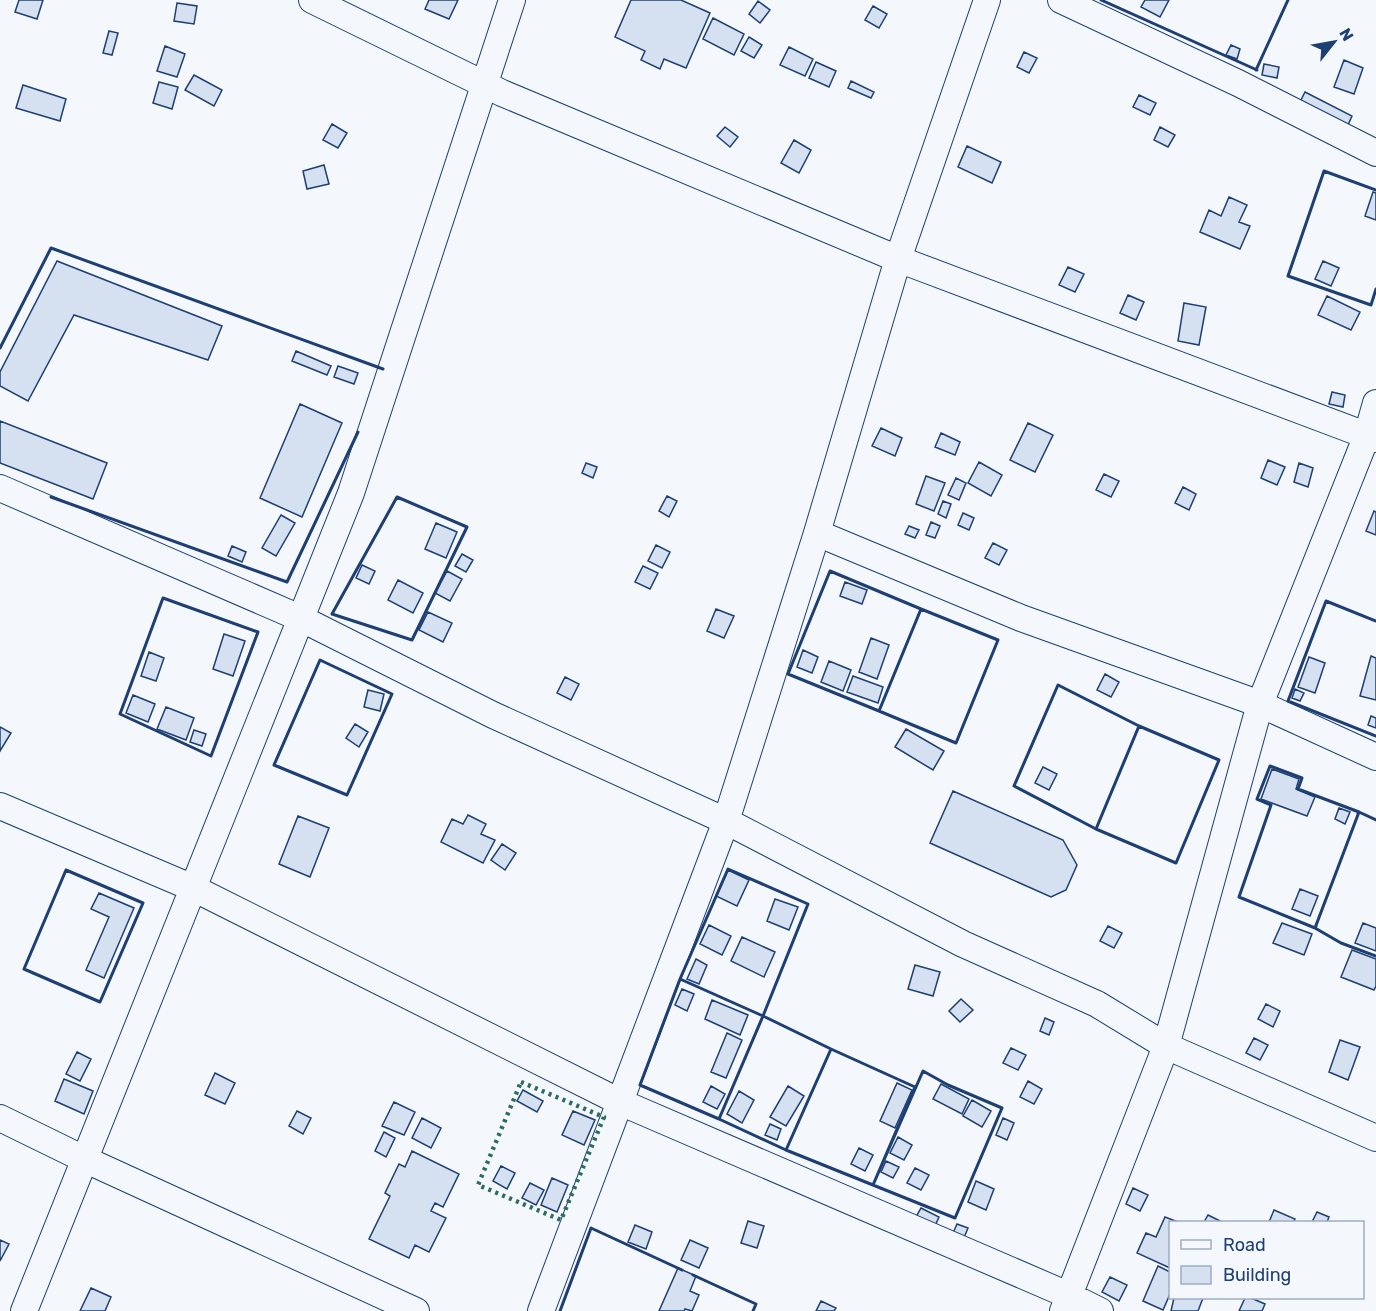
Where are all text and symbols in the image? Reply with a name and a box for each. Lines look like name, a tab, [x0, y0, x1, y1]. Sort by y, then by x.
north arrow	[1304, 12, 1364, 72]
text: N	[1335, 25, 1358, 44]
legend	[1169, 1221, 1364, 1299]
text: Road	[1223, 1234, 1266, 1256]
text: Building	[1223, 1264, 1291, 1286]

